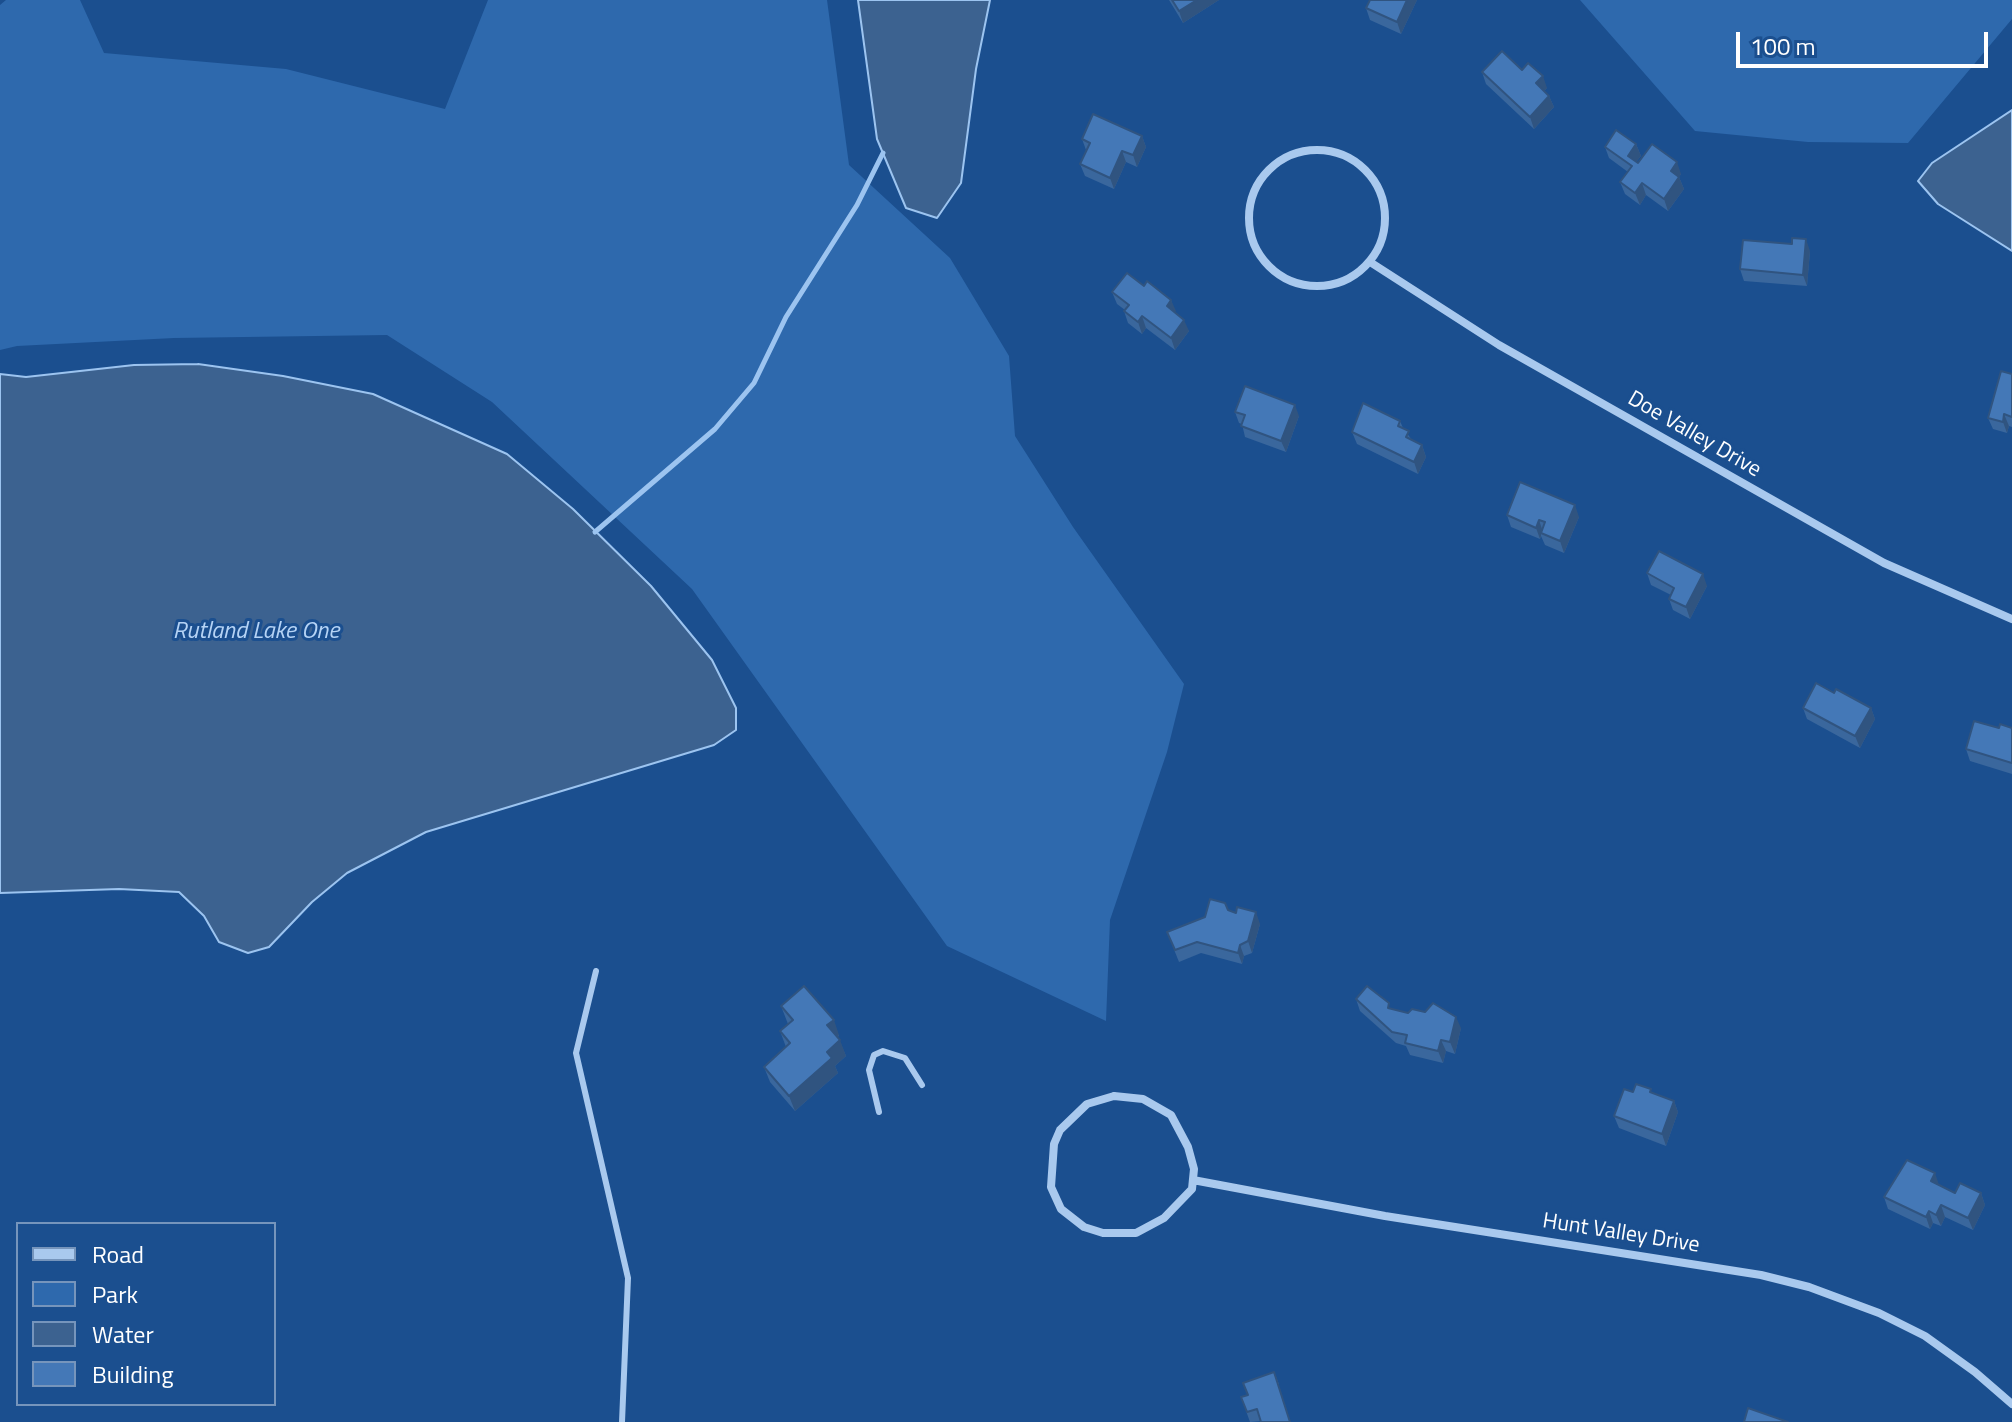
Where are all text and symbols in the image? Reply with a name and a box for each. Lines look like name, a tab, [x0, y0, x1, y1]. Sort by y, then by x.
scale bar	[1740, 16, 1992, 66]
text: 100 m	[1750, 28, 1816, 64]
street label: Doe Valley Drive	[1623, 386, 1765, 484]
water label: Rutland Lake One	[173, 618, 339, 646]
street label: Hunt Valley Drive	[1541, 1209, 1701, 1259]
legend	[16, 1222, 276, 1406]
text: Road	[92, 1236, 144, 1272]
text: Park	[92, 1276, 138, 1312]
text: Water	[92, 1316, 154, 1352]
text: Building	[92, 1356, 174, 1392]

